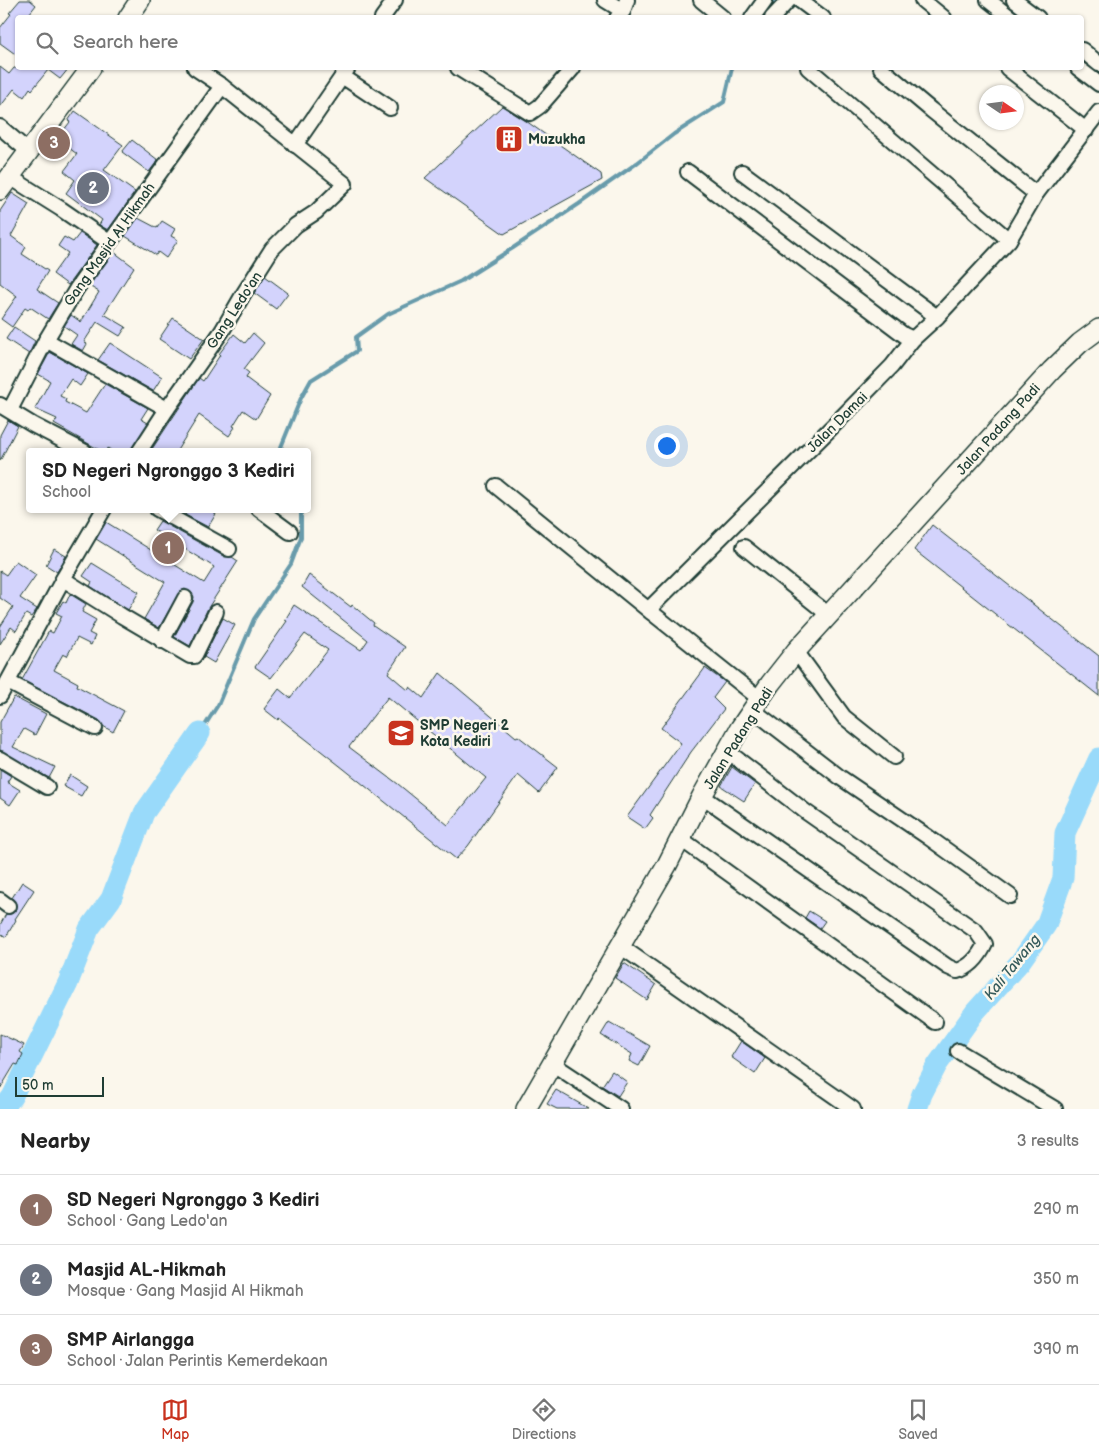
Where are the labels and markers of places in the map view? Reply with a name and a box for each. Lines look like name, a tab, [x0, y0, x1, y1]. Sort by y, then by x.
pin: 3	[38, 124, 70, 162]
building icon: Muzukha	[494, 124, 524, 154]
place label: Muzukha	[528, 131, 586, 148]
pin: 2	[77, 169, 109, 207]
pin: 1	[152, 529, 184, 567]
place label: SMP Negeri 2 Kota Kediri	[420, 717, 509, 750]
school or university icon: SMP Negeri 2 Kota Kediri	[386, 718, 416, 748]

